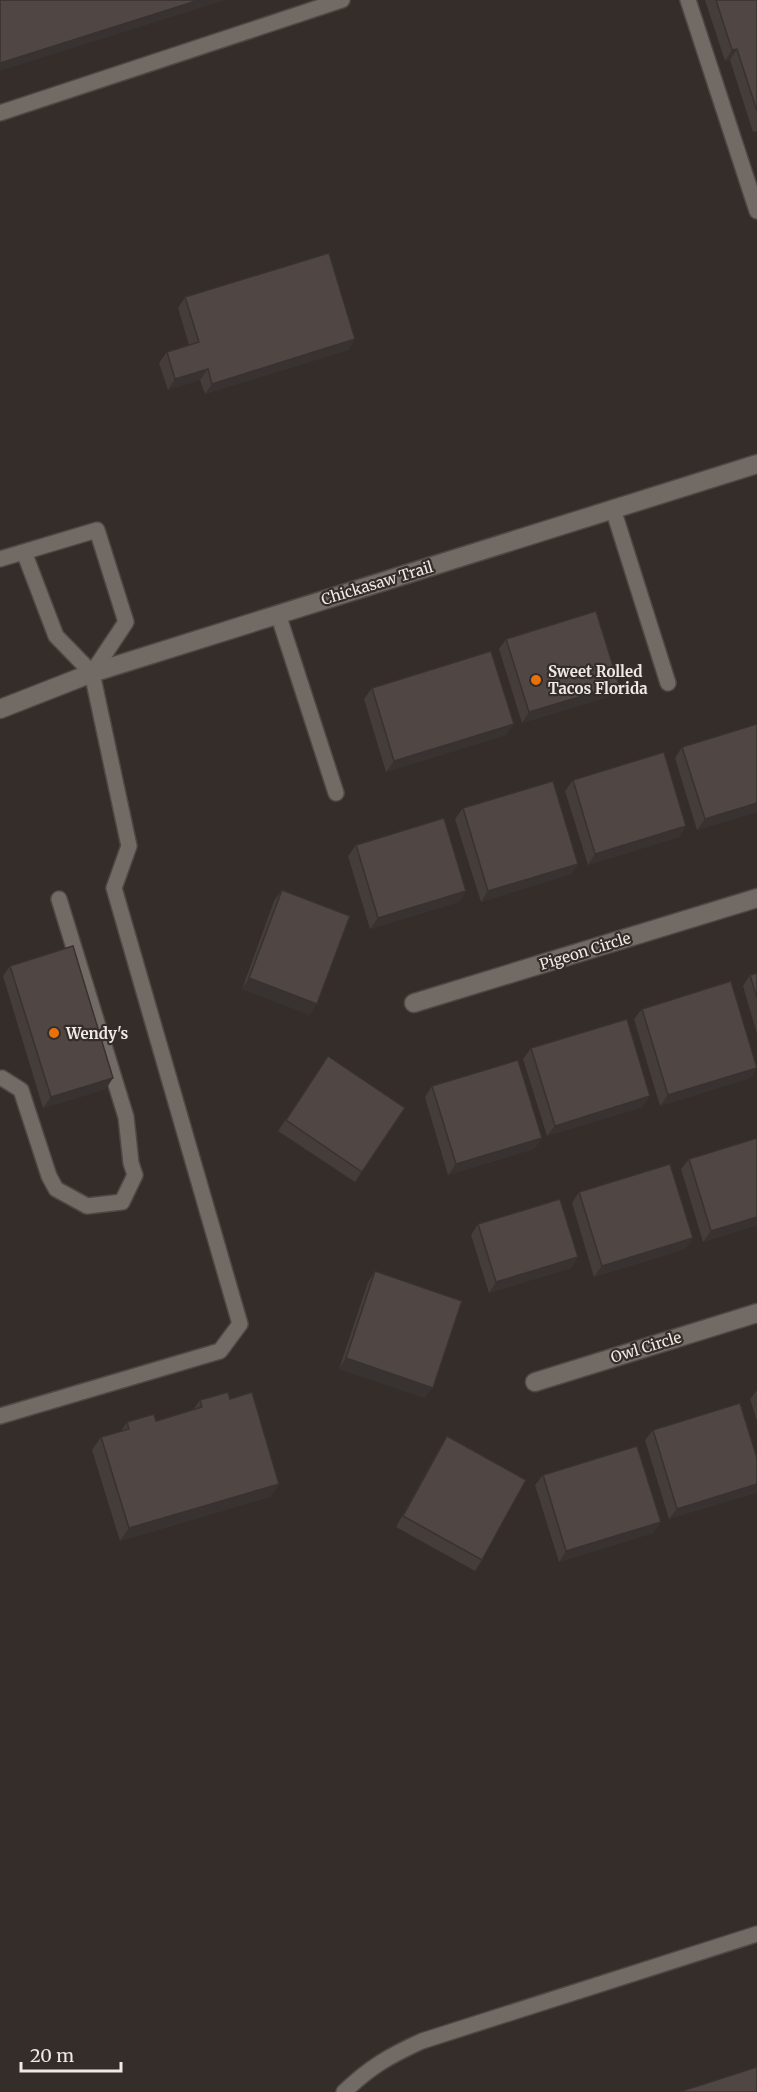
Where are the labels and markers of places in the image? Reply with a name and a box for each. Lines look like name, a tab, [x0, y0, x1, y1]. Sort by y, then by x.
place label: Sweet Rolled Tacos Florida	[548, 662, 648, 698]
marker: Sweet Rolled Tacos Florida	[529, 673, 543, 687]
place label: Wendy's	[65, 1024, 128, 1043]
marker: Wendy's	[47, 1026, 61, 1040]

